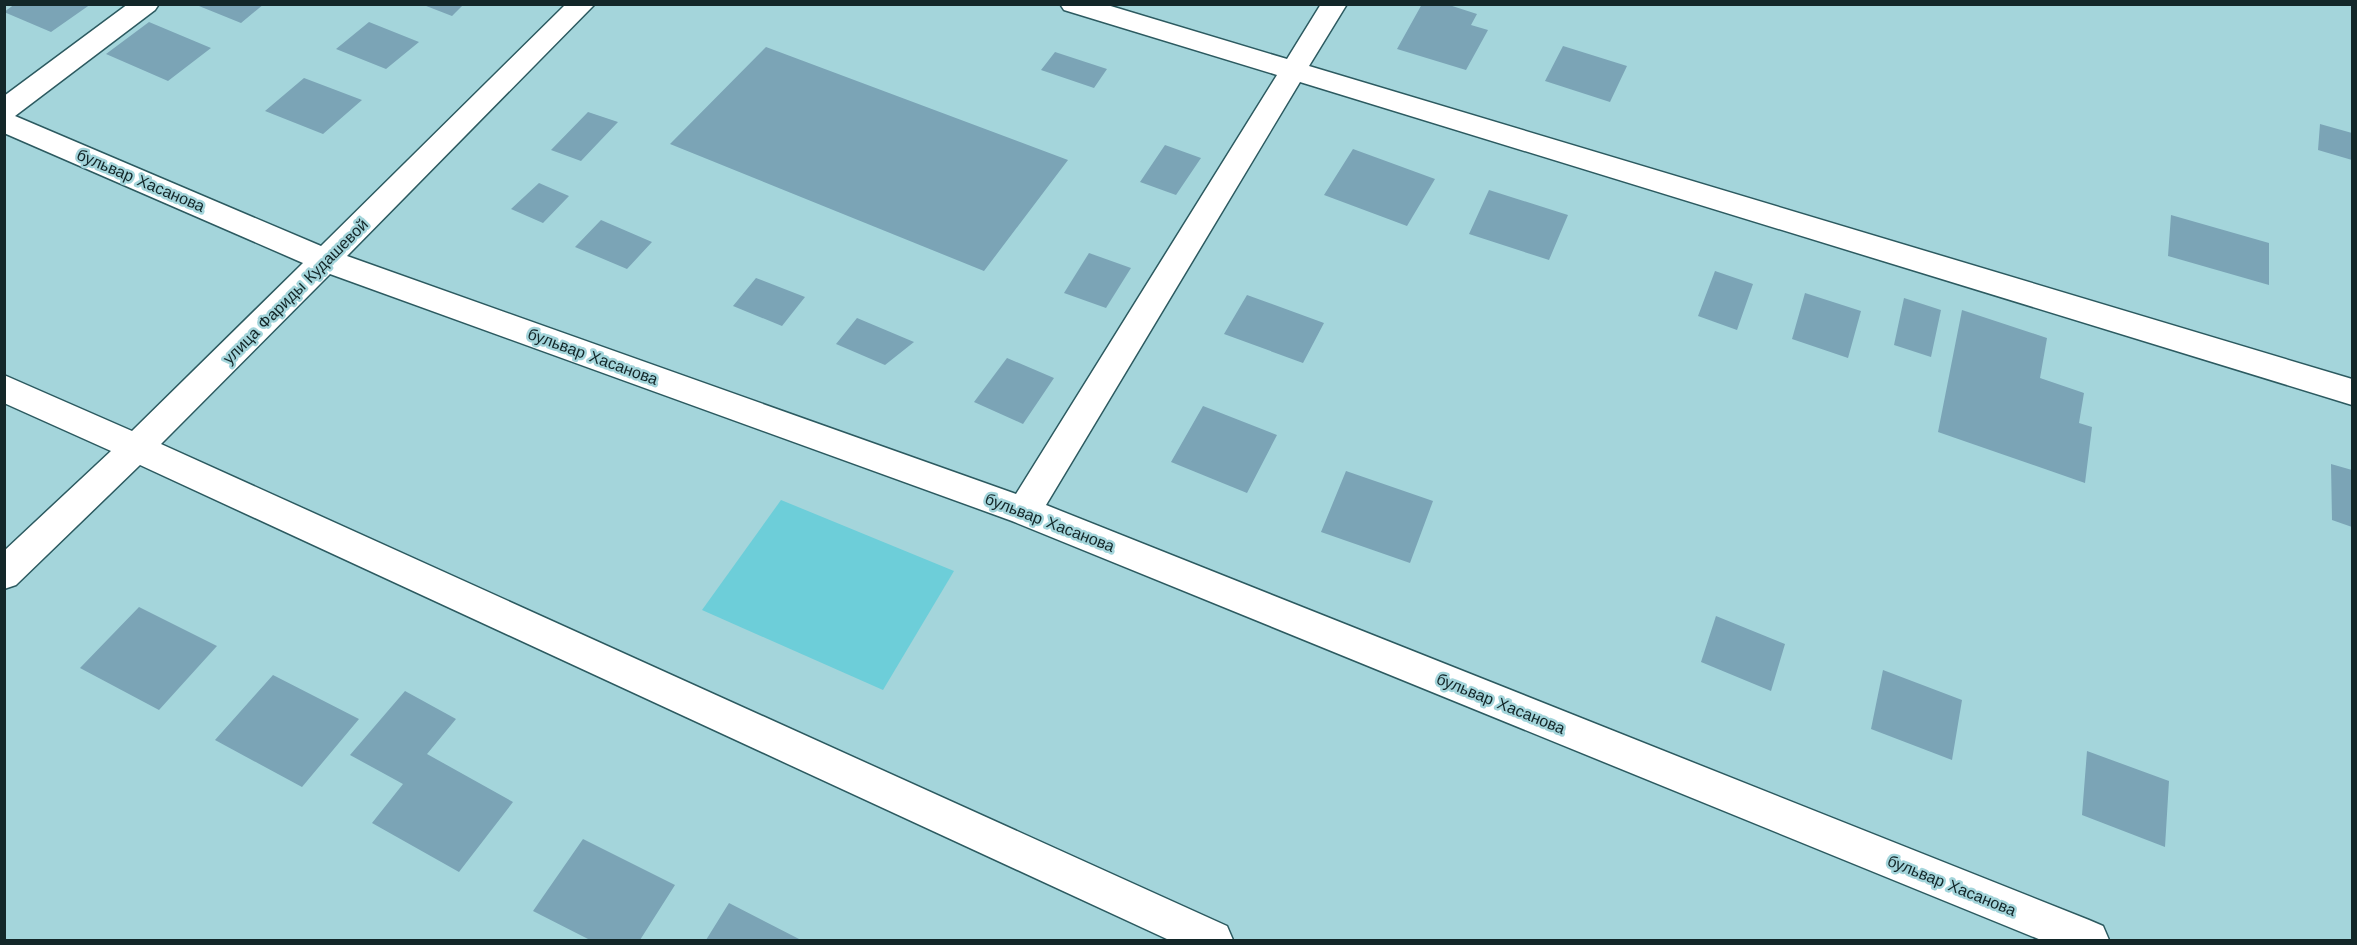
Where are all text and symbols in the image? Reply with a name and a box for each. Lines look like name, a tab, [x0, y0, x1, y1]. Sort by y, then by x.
street label: бульвар Хасанова	[74, 145, 208, 216]
street label: улица Фариды Кудашевой	[219, 215, 372, 368]
street label: бульвар Хасанова	[525, 324, 661, 389]
street label: бульвар Хасанова	[982, 489, 1117, 556]
street label: бульвар Хасанова	[1434, 669, 1568, 738]
street label: бульвар Хасанова	[1885, 851, 2019, 920]

